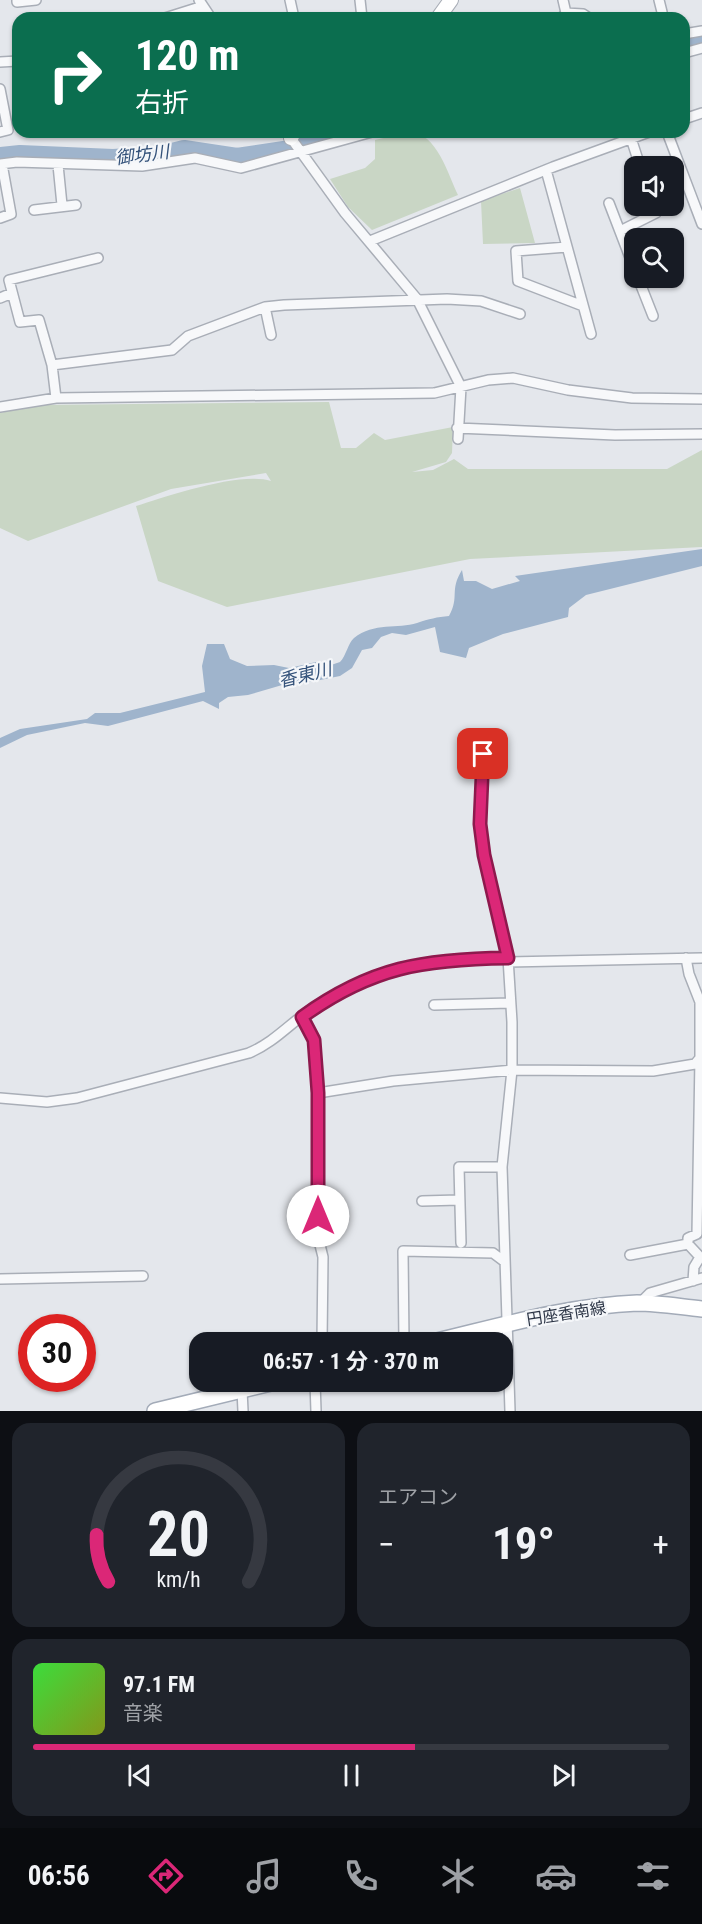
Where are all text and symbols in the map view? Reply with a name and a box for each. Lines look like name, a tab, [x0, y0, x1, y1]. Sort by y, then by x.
text: 120 m	[135, 31, 240, 80]
icon: right	[36, 36, 114, 114]
text: 右折	[135, 87, 189, 119]
water label: 御坊川	[114, 141, 172, 168]
map controls	[624, 156, 684, 288]
button: sound	[624, 156, 684, 216]
button: search	[624, 228, 684, 288]
water label: 香東川	[276, 657, 336, 691]
pin	[457, 728, 508, 779]
icon: arrive	[466, 737, 499, 770]
position arrow	[286, 1184, 350, 1248]
street label: 円座香南線	[525, 1298, 607, 1329]
speed limit sign: 30	[18, 1314, 96, 1392]
text: 06:57 · 1 分 · 370 m	[263, 1349, 439, 1374]
text: エアコン	[378, 1485, 458, 1509]
text: 20	[147, 1498, 210, 1571]
text: 19°	[492, 1517, 555, 1570]
text: −	[378, 1525, 395, 1564]
text: +	[653, 1525, 669, 1564]
text: km/h	[156, 1567, 201, 1592]
text: 97.1 FM	[123, 1672, 195, 1697]
text: 音楽	[123, 1701, 163, 1725]
icon: previous	[123, 1759, 156, 1792]
icon: pause	[335, 1759, 368, 1792]
icon: next	[547, 1759, 580, 1792]
icon: directions	[145, 1855, 187, 1897]
icon: music	[243, 1855, 285, 1897]
icon: phone	[340, 1855, 382, 1897]
icon: climate	[437, 1855, 479, 1897]
icon: car	[535, 1855, 577, 1897]
icon: filters	[632, 1855, 674, 1897]
text: 06:56	[28, 1860, 90, 1892]

